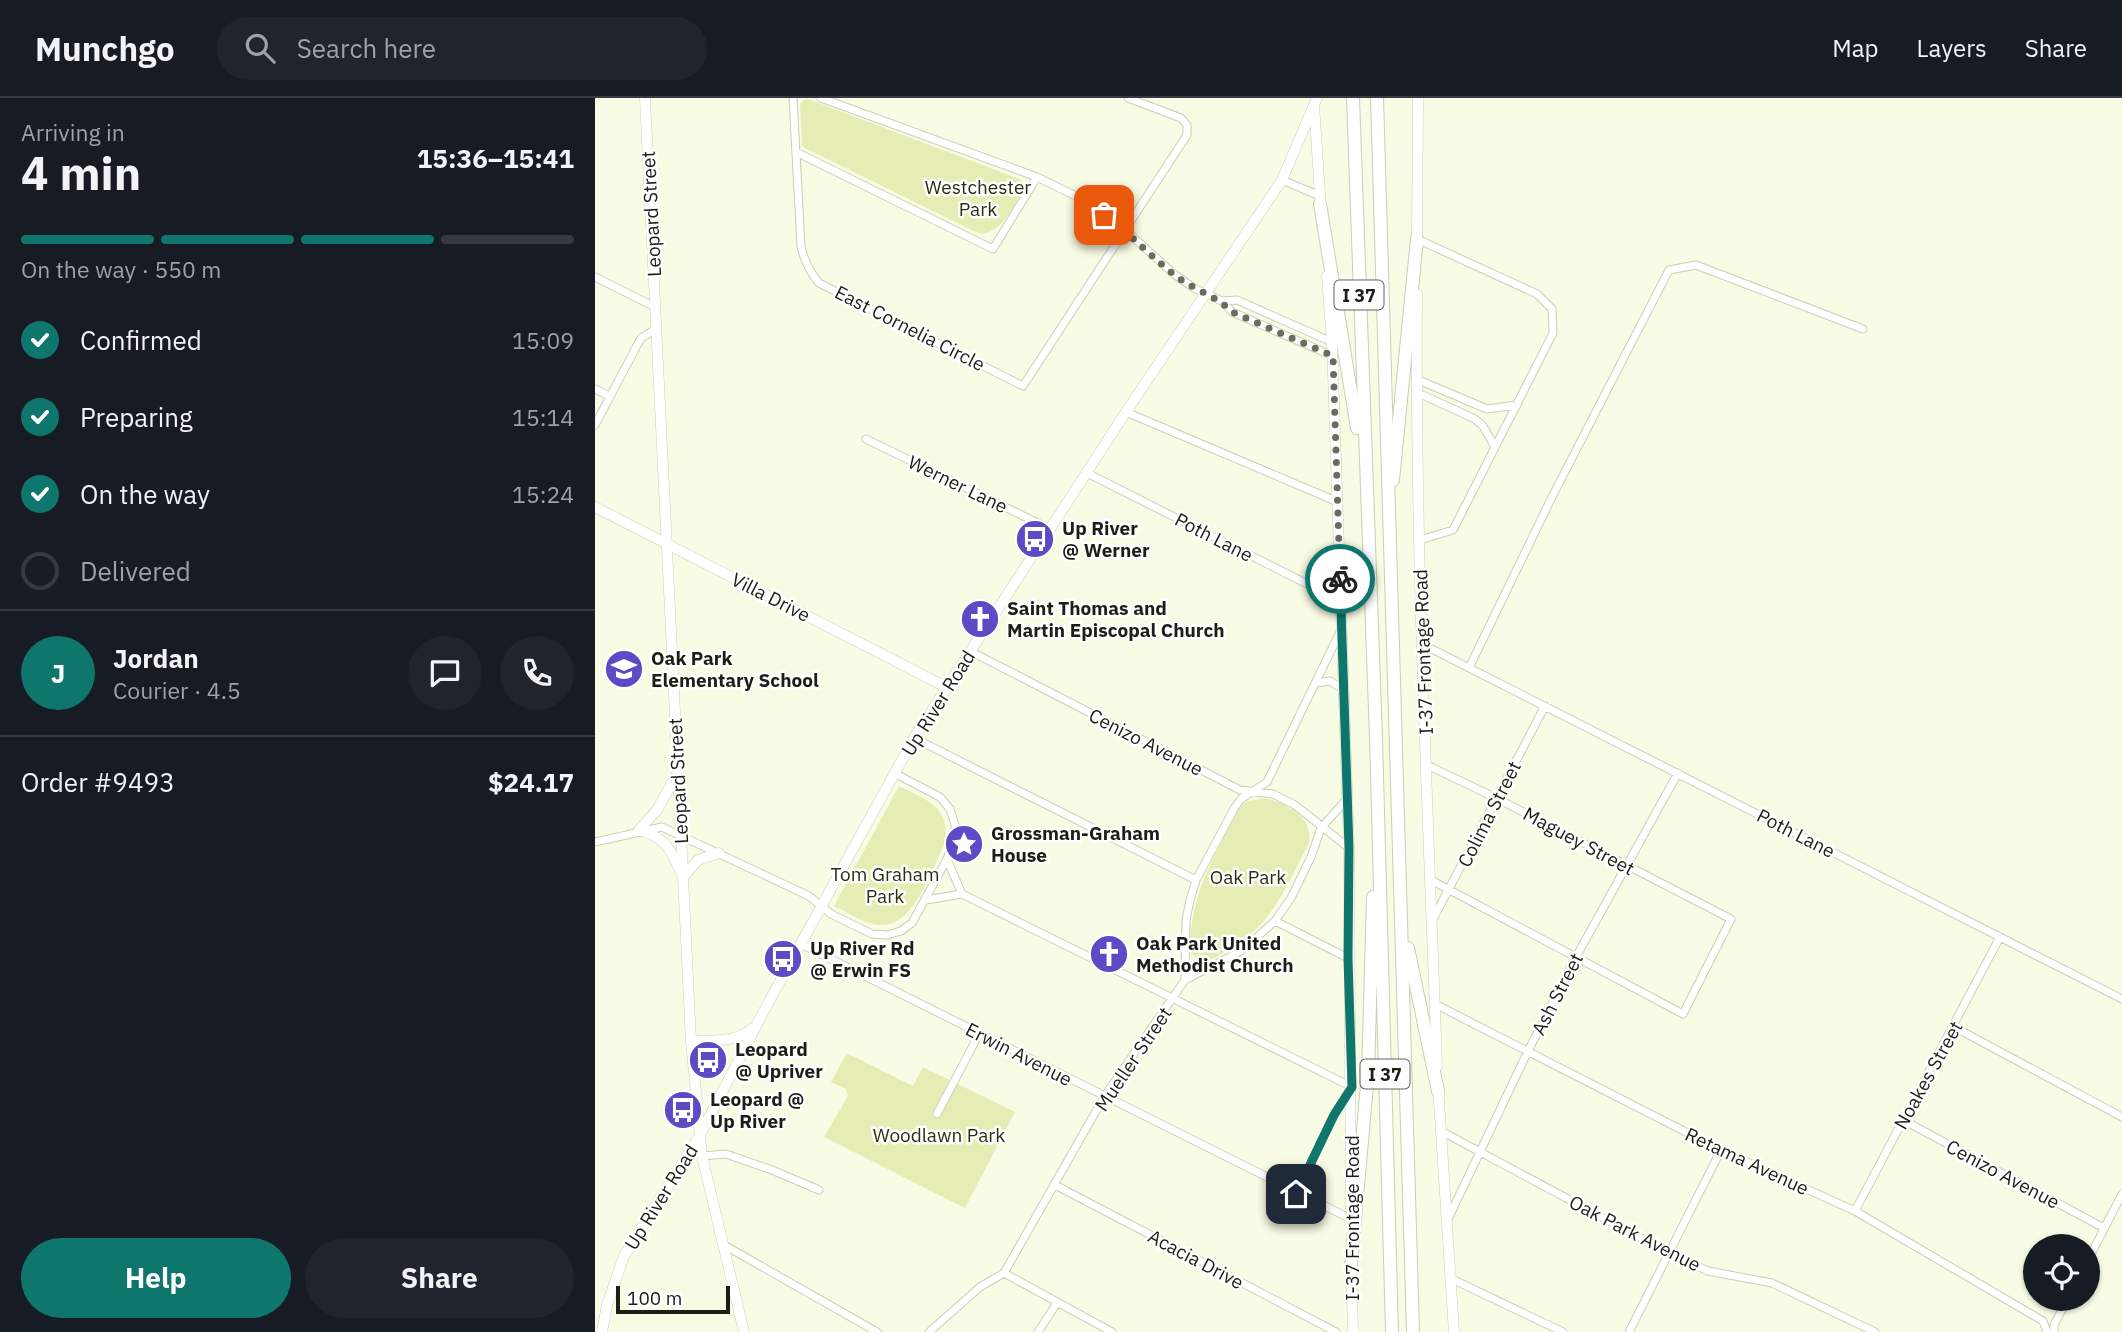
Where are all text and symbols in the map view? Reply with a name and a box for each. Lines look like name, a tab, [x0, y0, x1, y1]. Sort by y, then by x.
search box	[217, 17, 707, 80]
text: Munchgo	[35, 27, 175, 70]
icon: search	[241, 29, 279, 67]
text: Search here	[297, 31, 436, 65]
text: Map	[1832, 32, 1879, 64]
text: Layers	[1917, 32, 1987, 64]
text: Share	[2025, 32, 2087, 64]
text: Arriving in	[21, 117, 125, 147]
text: 15:36–15:41	[417, 141, 574, 175]
text: 4 min	[21, 143, 141, 203]
street label: Leopard Street	[636, 150, 666, 278]
park label: Westchester Park	[925, 175, 1031, 221]
pin	[1074, 185, 1134, 245]
icon: bag	[1085, 196, 1123, 234]
text: On the way · 550 m	[21, 254, 221, 284]
street label: East Cornelia Circle	[831, 280, 989, 376]
road number: I 37	[1335, 280, 1383, 310]
icon: check	[21, 321, 59, 359]
text: Confirmed	[80, 323, 202, 357]
text: 15:09	[512, 325, 574, 355]
icon: check	[21, 398, 59, 436]
text: Preparing	[80, 400, 193, 434]
text: 15:14	[512, 402, 574, 432]
street label: Werner Lane	[904, 450, 1012, 518]
icon: check	[21, 475, 59, 513]
text: On the way	[80, 477, 210, 511]
text: 15:24	[512, 479, 574, 509]
street label: Poth Lane	[1171, 507, 1257, 567]
place label: Up River @ Werner	[1062, 516, 1150, 562]
bus stop icon: Up River @ Werner	[1014, 518, 1056, 560]
courier	[1305, 544, 1375, 614]
text: Delivered	[80, 554, 191, 588]
icon: bike	[1321, 560, 1359, 598]
street label: Villa Drive	[728, 567, 814, 627]
street label: I-37 Frontage Road	[1408, 569, 1438, 735]
place label: Saint Thomas and Martin Episcopal Church	[1007, 596, 1225, 642]
church icon: Saint Thomas and Martin Episcopal Church	[959, 598, 1001, 640]
button: chat	[408, 636, 482, 710]
button: phone	[500, 636, 574, 710]
text: Jordan	[113, 641, 199, 675]
place label: Oak Park Elementary School	[651, 646, 819, 692]
street label: Up River Road	[896, 646, 980, 760]
school or university icon: Oak Park Elementary School	[603, 648, 645, 690]
text: J	[51, 656, 65, 690]
text: Courier · 4.5	[113, 675, 241, 705]
street label: Cenizo Avenue	[1085, 703, 1207, 781]
street label: Leopard Street	[663, 717, 693, 845]
street label: Colima Street	[1452, 757, 1526, 871]
text: Order #9493	[21, 765, 175, 799]
text: $24.17	[488, 765, 574, 799]
street label: Maguey Street	[1519, 802, 1639, 880]
street label: Poth Lane	[1753, 803, 1839, 863]
place label: Grossman-Graham House	[991, 821, 1160, 867]
place icon: Grossman-Graham House	[943, 823, 985, 865]
park label: Tom Graham Park	[830, 862, 940, 908]
park label: Oak Park	[1210, 865, 1286, 889]
place label: Oak Park United Methodist Church	[1136, 931, 1293, 977]
church icon: Oak Park United Methodist Church	[1088, 933, 1130, 975]
place label: Up River Rd @ Erwin FS	[810, 936, 914, 982]
bus stop icon: Up River Rd @ Erwin FS	[762, 938, 804, 980]
street label: Ash Street	[1526, 949, 1588, 1039]
street label: Mueller Street	[1089, 1002, 1177, 1116]
street label: Erwin Avenue	[962, 1017, 1076, 1091]
street label: Noakes Street	[1888, 1017, 1968, 1133]
place label: Leopard @ Upriver	[735, 1037, 823, 1083]
bus stop icon: Leopard @ Upriver	[687, 1039, 729, 1081]
road number: I 37	[1361, 1059, 1409, 1088]
place label: Leopard @ Up River	[710, 1087, 804, 1133]
bus stop icon: Leopard @ Up River	[662, 1089, 704, 1131]
street label: Retama Avenue	[1681, 1122, 1813, 1200]
park label: Woodlawn Park	[873, 1123, 1005, 1147]
street label: Cenizo Avenue	[1942, 1134, 2064, 1214]
street label: I-37 Frontage Road	[1340, 1135, 1364, 1301]
street label: Up River Road	[619, 1140, 703, 1254]
pin	[1266, 1164, 1326, 1224]
icon: home	[1277, 1175, 1315, 1213]
street label: Oak Park Avenue	[1565, 1190, 1705, 1276]
street label: Acacia Drive	[1144, 1224, 1248, 1294]
map controls	[2023, 1234, 2100, 1311]
button: locate	[2023, 1234, 2100, 1311]
button: Help	[21, 1238, 291, 1318]
button: Share	[305, 1238, 574, 1318]
scale bar	[616, 1283, 730, 1315]
text: 100 m	[627, 1286, 682, 1310]

